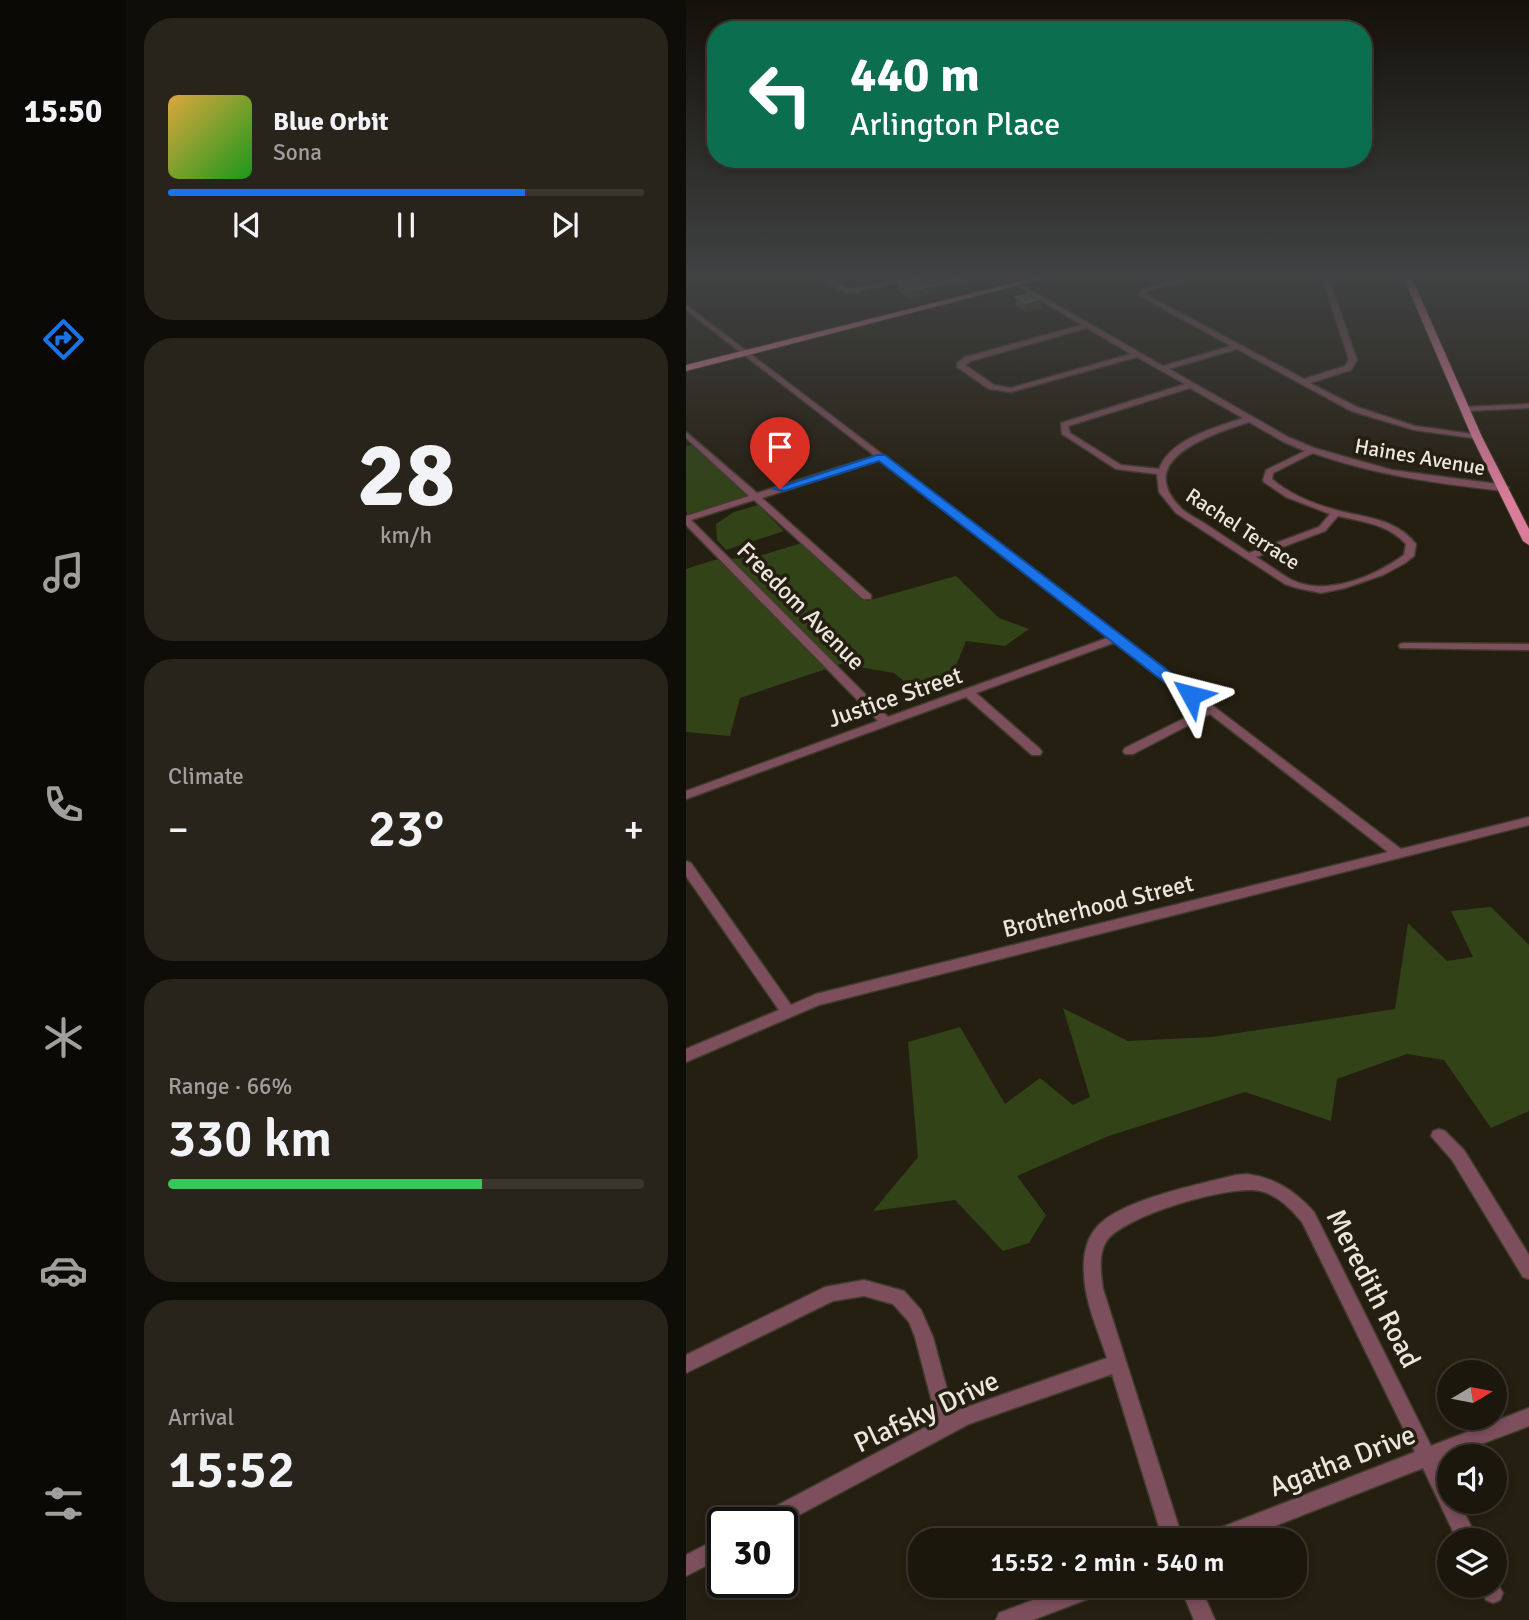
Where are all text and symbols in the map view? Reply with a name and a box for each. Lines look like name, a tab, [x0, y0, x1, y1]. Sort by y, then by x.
text: 440 m	[850, 45, 980, 105]
icon: left	[735, 49, 826, 140]
text: 15:50	[24, 92, 102, 131]
text: Arlington Place	[850, 105, 1060, 144]
text: Blue Orbit	[273, 106, 389, 138]
text: Sona	[273, 138, 322, 167]
icon: previous	[228, 206, 266, 244]
icon: pause	[387, 206, 425, 244]
icon: next	[546, 206, 584, 244]
icon: directions	[39, 315, 88, 364]
pin	[750, 417, 810, 489]
text: 28	[357, 419, 455, 532]
icon: arrive	[761, 428, 799, 466]
street label: Haines Avenue	[1353, 433, 1487, 481]
street label: Rachel Terrace	[1181, 482, 1305, 576]
text: km/h	[380, 521, 432, 550]
street label: Freedom Avenue	[731, 536, 871, 676]
icon: music	[39, 548, 88, 597]
position arrow	[1154, 658, 1228, 732]
street label: Justice Street	[824, 660, 966, 734]
text: Climate	[168, 762, 244, 791]
icon: phone	[39, 780, 88, 829]
text: 23°	[368, 797, 444, 861]
text: −	[168, 806, 189, 853]
text: +	[623, 806, 644, 853]
street label: Brotherhood Street	[999, 868, 1197, 944]
icon: climate	[39, 1013, 88, 1062]
text: Range · 66%	[168, 1072, 292, 1101]
text: 330 km	[168, 1107, 332, 1171]
street label: Meredith Road	[1319, 1203, 1428, 1374]
icon: car	[39, 1246, 88, 1295]
north arrow	[1437, 1360, 1507, 1430]
map controls	[1437, 1360, 1507, 1598]
street label: Plafsky Drive	[849, 1364, 1004, 1460]
text: Arrival	[168, 1403, 234, 1432]
street label: Agatha Drive	[1265, 1418, 1420, 1504]
text: 15:52	[168, 1438, 295, 1502]
button: sound	[1437, 1444, 1507, 1514]
icon: filters	[39, 1479, 88, 1528]
speed limit sign: 30	[707, 1507, 798, 1598]
button: layers	[1437, 1528, 1507, 1598]
text: 15:52 · 2 min · 540 m	[991, 1547, 1224, 1579]

